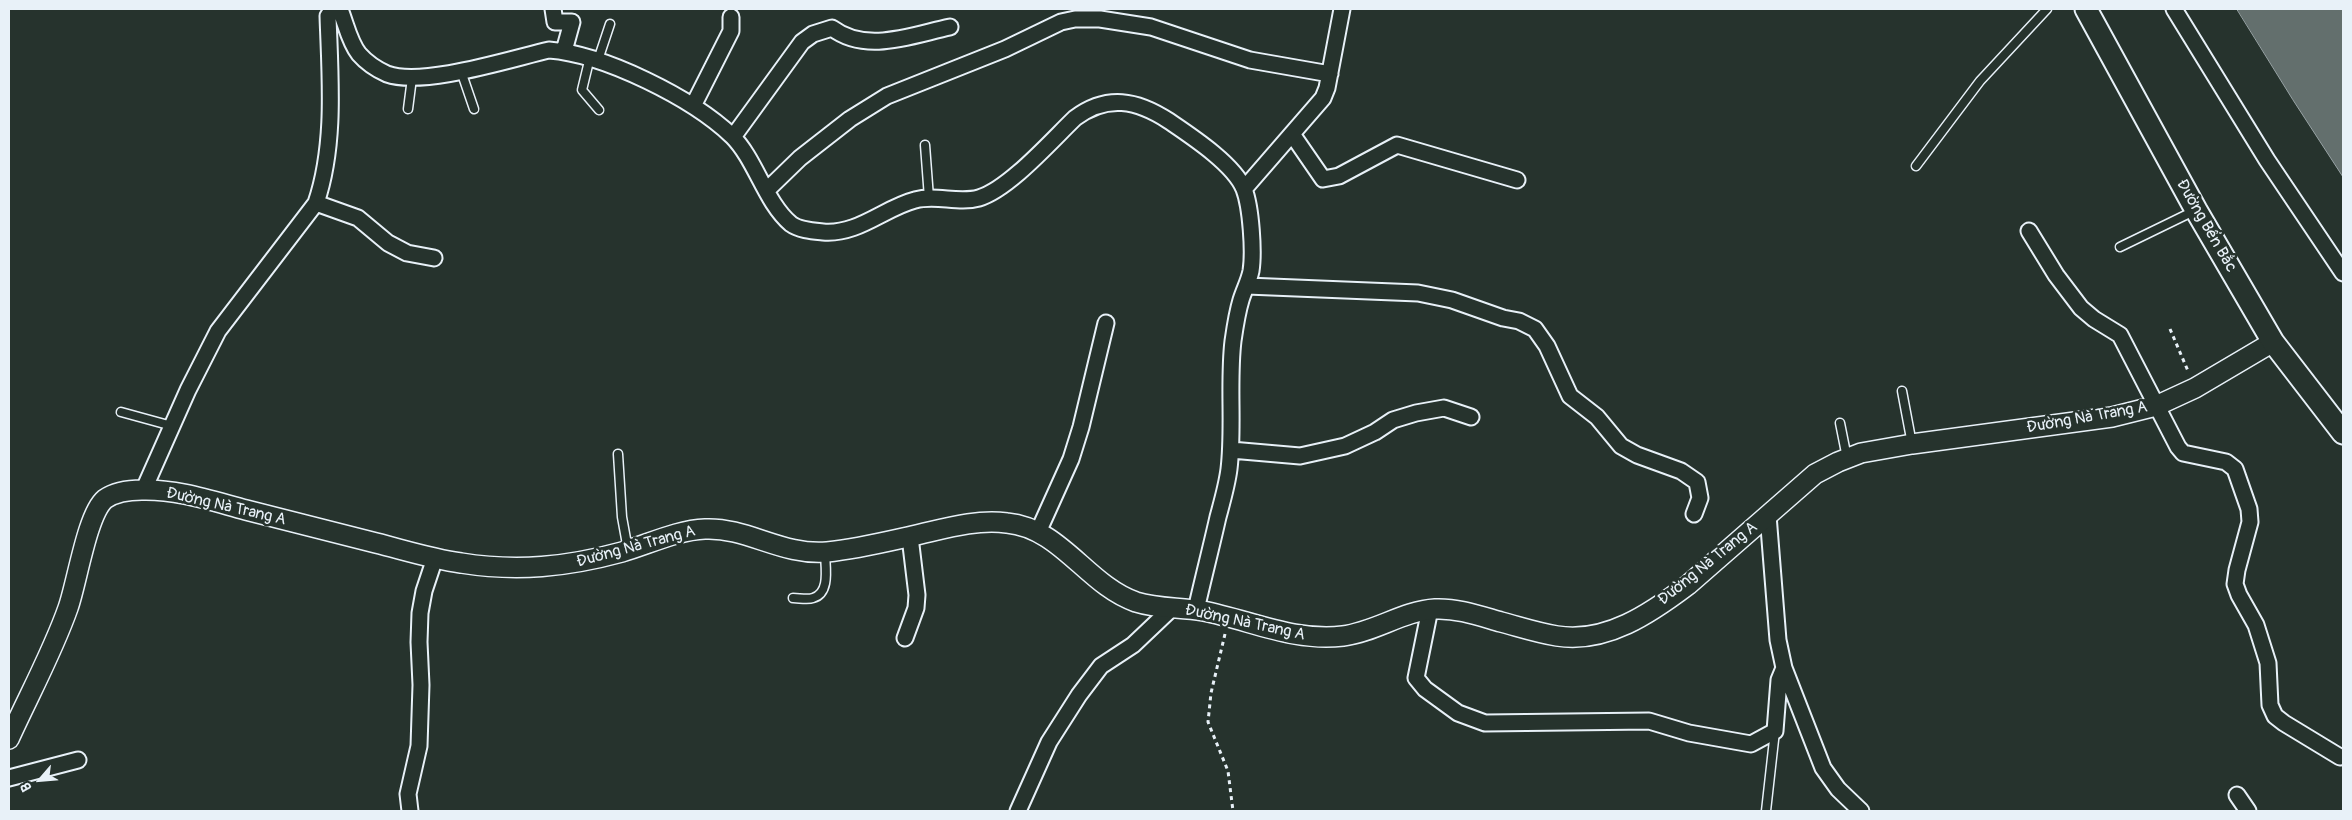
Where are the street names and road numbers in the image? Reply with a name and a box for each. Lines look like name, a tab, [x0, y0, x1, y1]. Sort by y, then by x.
street label: Đường Bến Bắc	[2172, 176, 2240, 276]
street label: Đường Nà Trang A	[2025, 398, 2149, 438]
street label: Đường Nà Trang A	[164, 484, 288, 530]
street label: Đường Nà Trang A	[1654, 518, 1762, 610]
street label: Đường Nà Trang A	[574, 522, 698, 572]
street label: Đường Nà Trang A	[1183, 601, 1307, 645]

